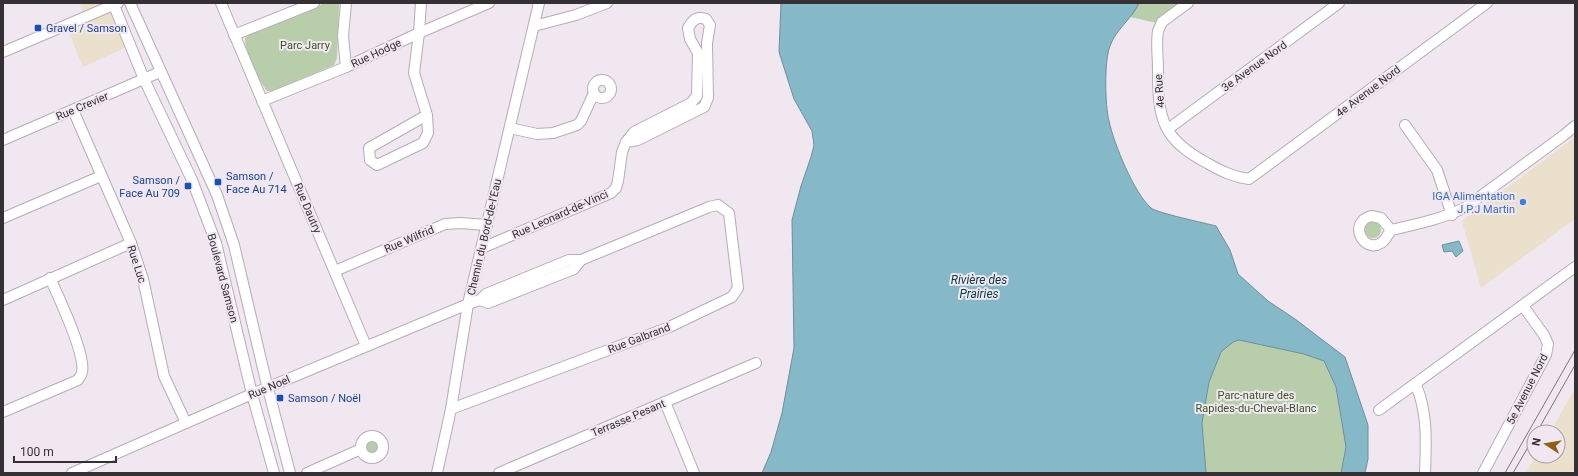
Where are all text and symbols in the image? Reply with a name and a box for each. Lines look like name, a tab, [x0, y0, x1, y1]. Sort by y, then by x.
place label: Gravel / Samson	[46, 22, 127, 35]
marker: Gravel / Samson	[33, 23, 43, 33]
street label: Rue Hodge	[349, 36, 403, 71]
street label: 3e Avenue Nord	[1219, 38, 1289, 94]
park label: Parc Jarry	[280, 39, 331, 52]
street label: 4e Avenue Nord	[1333, 63, 1403, 120]
street label: 4e Rue	[1152, 74, 1167, 108]
street label: Rue Crevier	[54, 90, 111, 123]
place label: Samson / Face Au 714	[226, 170, 287, 196]
place label: Samson / Face Au 709	[119, 174, 180, 200]
marker: Samson / Face Au 714	[213, 177, 223, 187]
street label: Chemin du Bord-de-l'Eau	[465, 178, 504, 297]
marker: Samson / Face Au 709	[183, 181, 193, 191]
street label: Rue Dautry	[291, 181, 324, 236]
street label: Rue Leonard-de-Vinci	[510, 187, 610, 241]
place label: IGA Alimentation J.P.J Martin	[1432, 190, 1515, 216]
marker: IGA Alimentation J.P.J Martin	[1518, 197, 1528, 207]
street label: Rue Wilfrid	[382, 223, 436, 256]
street label: Boulevard Samson	[204, 232, 241, 324]
street label: Rue Luc	[124, 244, 149, 285]
water label: Rivière des Prairies	[951, 273, 1007, 301]
street label: Rue Galbrand	[606, 321, 672, 356]
street label: 5e Avenue Nord	[1504, 352, 1551, 427]
street label: Rue Noel	[246, 373, 292, 402]
park label: Parc-nature des Rapides-du-Cheval-Blanc	[1196, 389, 1317, 415]
place label: Samson / Noël	[288, 392, 361, 405]
marker: Samson / Noël	[275, 393, 285, 403]
street label: Terrasse Pesant	[589, 397, 667, 440]
north arrow	[1526, 424, 1566, 464]
text: N	[1530, 437, 1544, 447]
scale bar	[14, 438, 116, 464]
text: 100 m	[20, 445, 54, 459]

